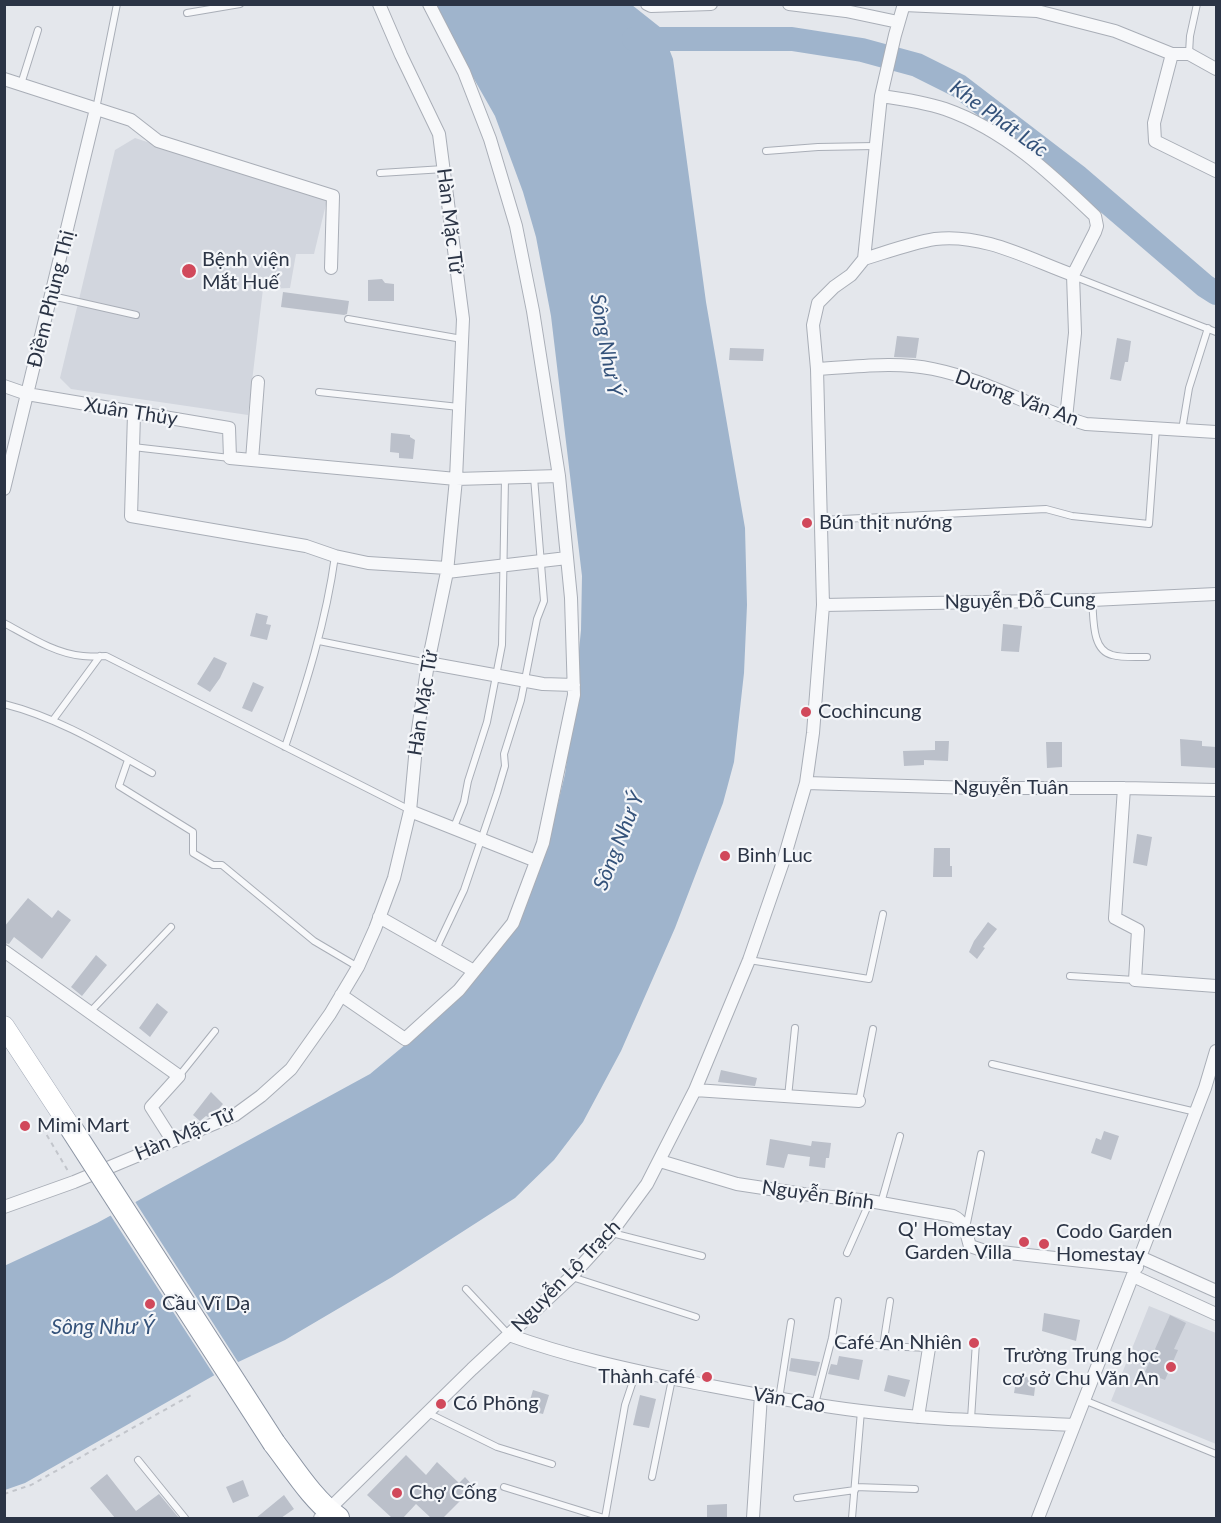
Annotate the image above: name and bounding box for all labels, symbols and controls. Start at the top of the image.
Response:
water label: Khe Phát Lác [945,75,1053,163]
street label: Hàn Mặc Tử [432,167,468,275]
street label: Điềm Phùng Thị [22,228,80,370]
place label: Bệnh viện Mắt Huế [202,248,290,295]
marker: Bệnh viện Mắt Huế [180,262,198,280]
water label: Sông Như Ý [585,292,627,398]
street label: Dương Văn An [952,365,1082,431]
street label: Xuân Thủy [83,393,179,431]
place label: Bún thịt nướng [819,511,952,535]
marker: Bún thịt nướng [800,516,814,530]
street label: Nguyễn Đỗ Cung [944,588,1096,614]
street label: Hàn Mặc Tử [403,649,443,757]
place label: Cochincung [818,700,921,724]
marker: Cochincung [799,705,813,719]
street label: Nguyễn Tuân [953,776,1069,800]
water label: Sông Như Ý [588,788,650,894]
place label: Binh Luc [737,844,812,868]
marker: Binh Luc [718,849,732,863]
street label: Hàn Mặc Tử [131,1102,239,1166]
place label: Mimi Mart [37,1114,129,1138]
marker: Mimi Mart [18,1119,32,1133]
street label: Nguyễn Bính [760,1175,876,1215]
street label: Nguyễn Lộ Trạch [506,1215,626,1337]
place label: Q' Homestay Garden Villa [898,1218,1012,1265]
place label: Codo Garden Homestay [1056,1220,1172,1267]
marker: Q' Homestay Garden Villa [1017,1235,1031,1249]
marker: Codo Garden Homestay [1037,1237,1051,1251]
place label: Cầu Vĩ Dạ [162,1292,250,1316]
marker: Cầu Vĩ Dạ [143,1297,157,1311]
water label: Sông Như Ý [51,1314,155,1340]
place label: Café An Nhiên [834,1331,962,1355]
marker: Café An Nhiên [967,1336,981,1350]
place label: Trường Trung học cơ sở Chu Văn An [1002,1344,1159,1391]
marker: Trường Trung học cơ sở Chu Văn An [1164,1360,1178,1374]
place label: Thành café [598,1365,695,1389]
marker: Thành café [700,1370,714,1384]
street label: Văn Cao [751,1382,827,1418]
place label: Có Phōng [453,1392,539,1416]
marker: Có Phōng [434,1397,448,1411]
place label: Chợ Cống [409,1481,497,1505]
marker: Chợ Cống [390,1486,404,1500]

